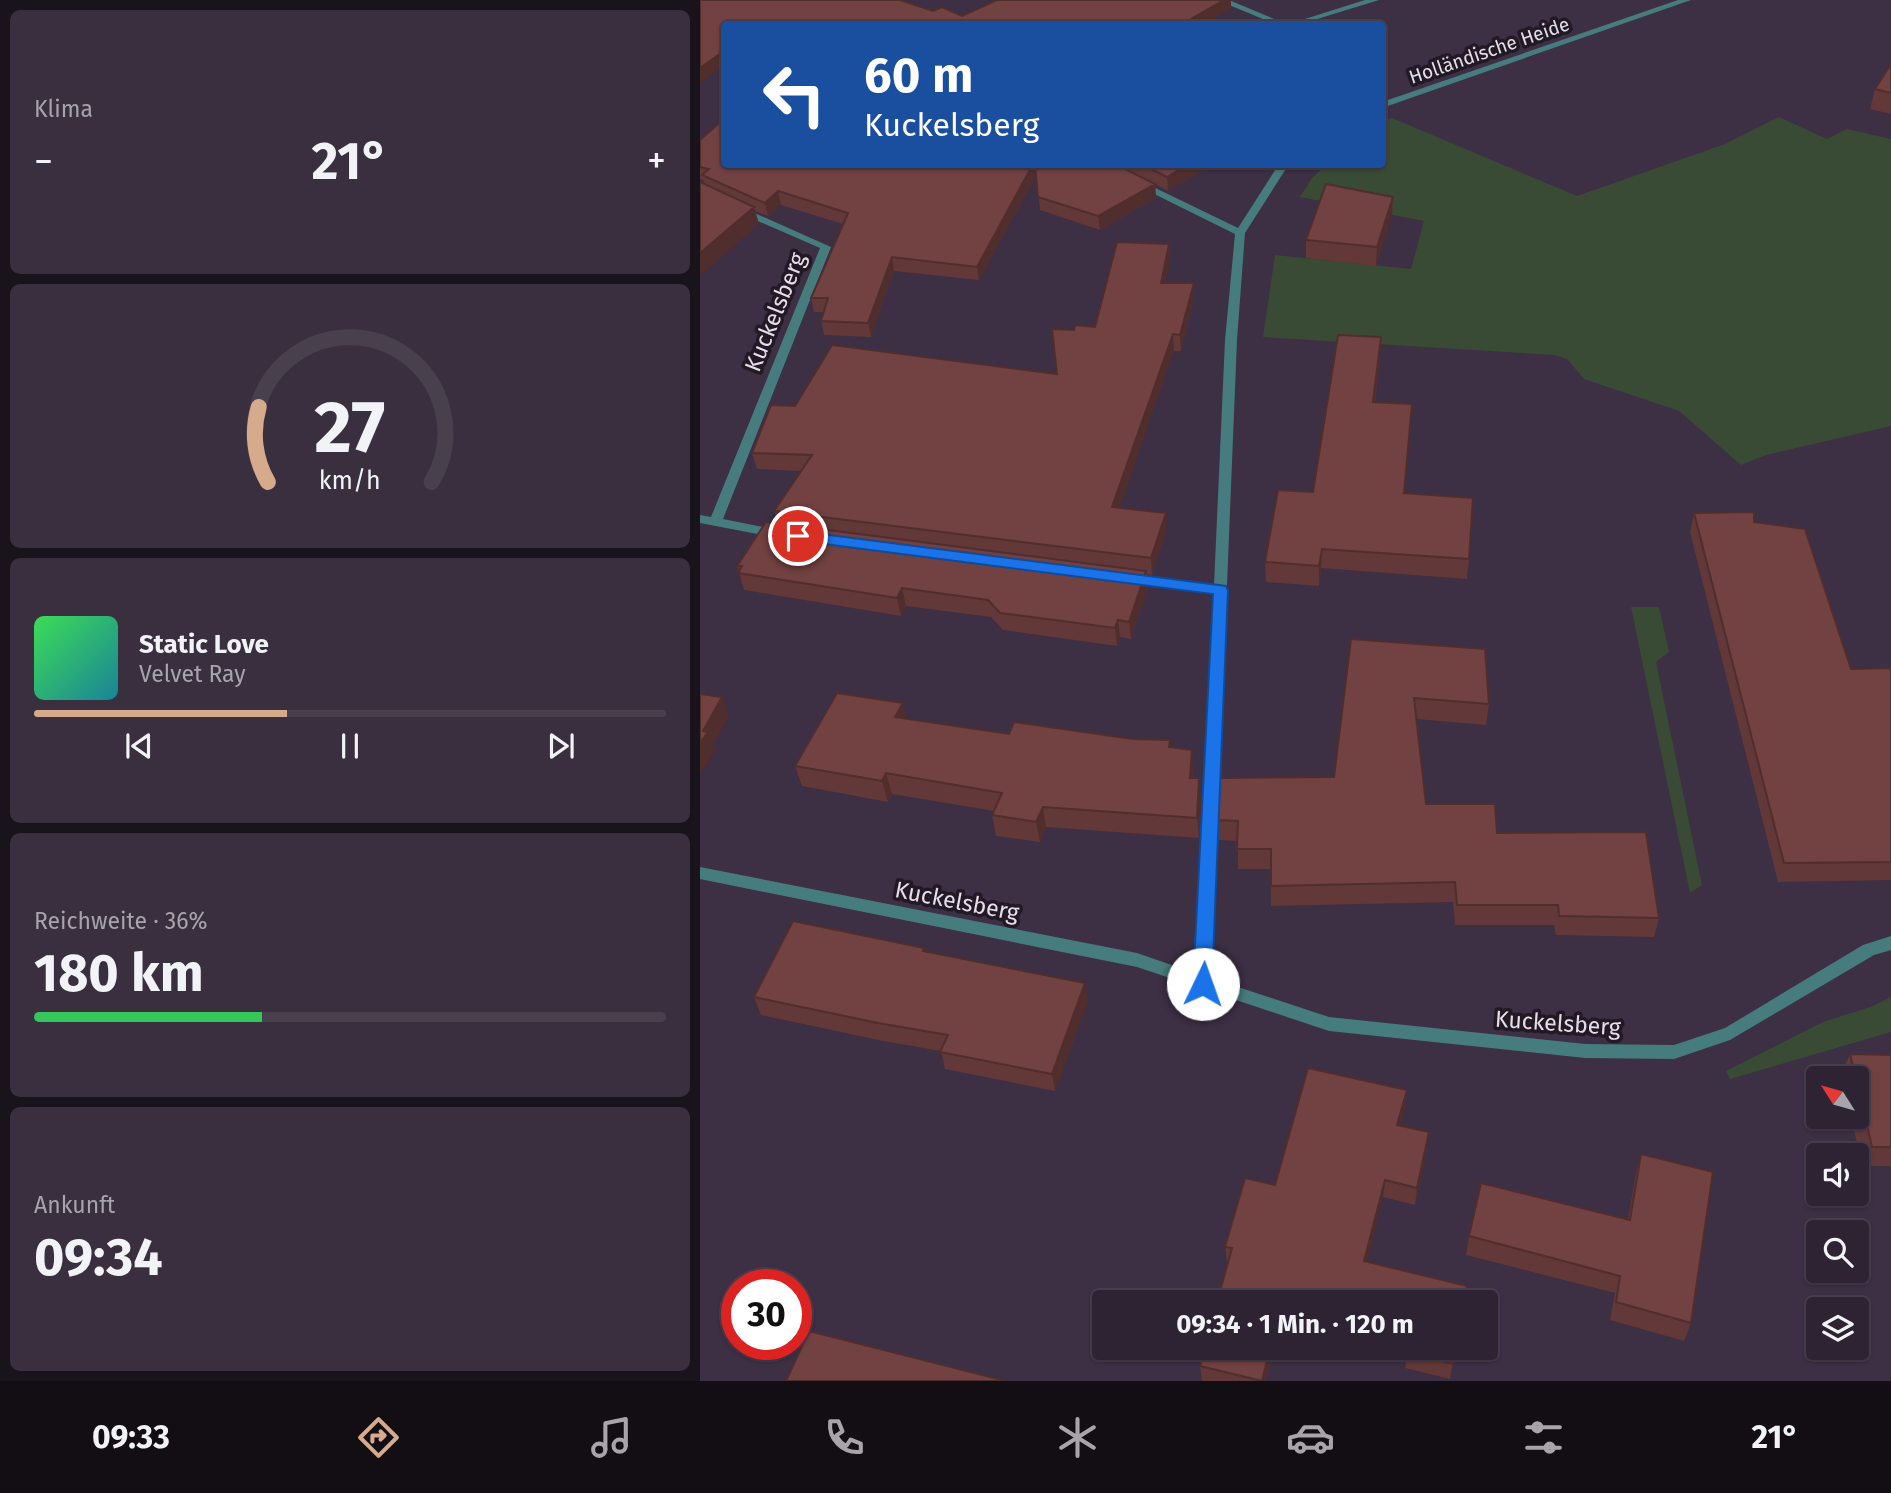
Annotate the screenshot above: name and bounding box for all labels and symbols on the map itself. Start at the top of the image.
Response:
street label: Holländische Heide [1406,12,1572,89]
street label: Kuckelsberg [738,248,812,376]
pin [768,506,828,566]
street label: Kuckelsberg [892,875,1022,927]
position arrow [1166,947,1240,1021]
street label: Kuckelsberg [1494,1005,1622,1041]
north arrow [1806,1066,1869,1129]
speed limit sign: 30 [721,1269,812,1360]

